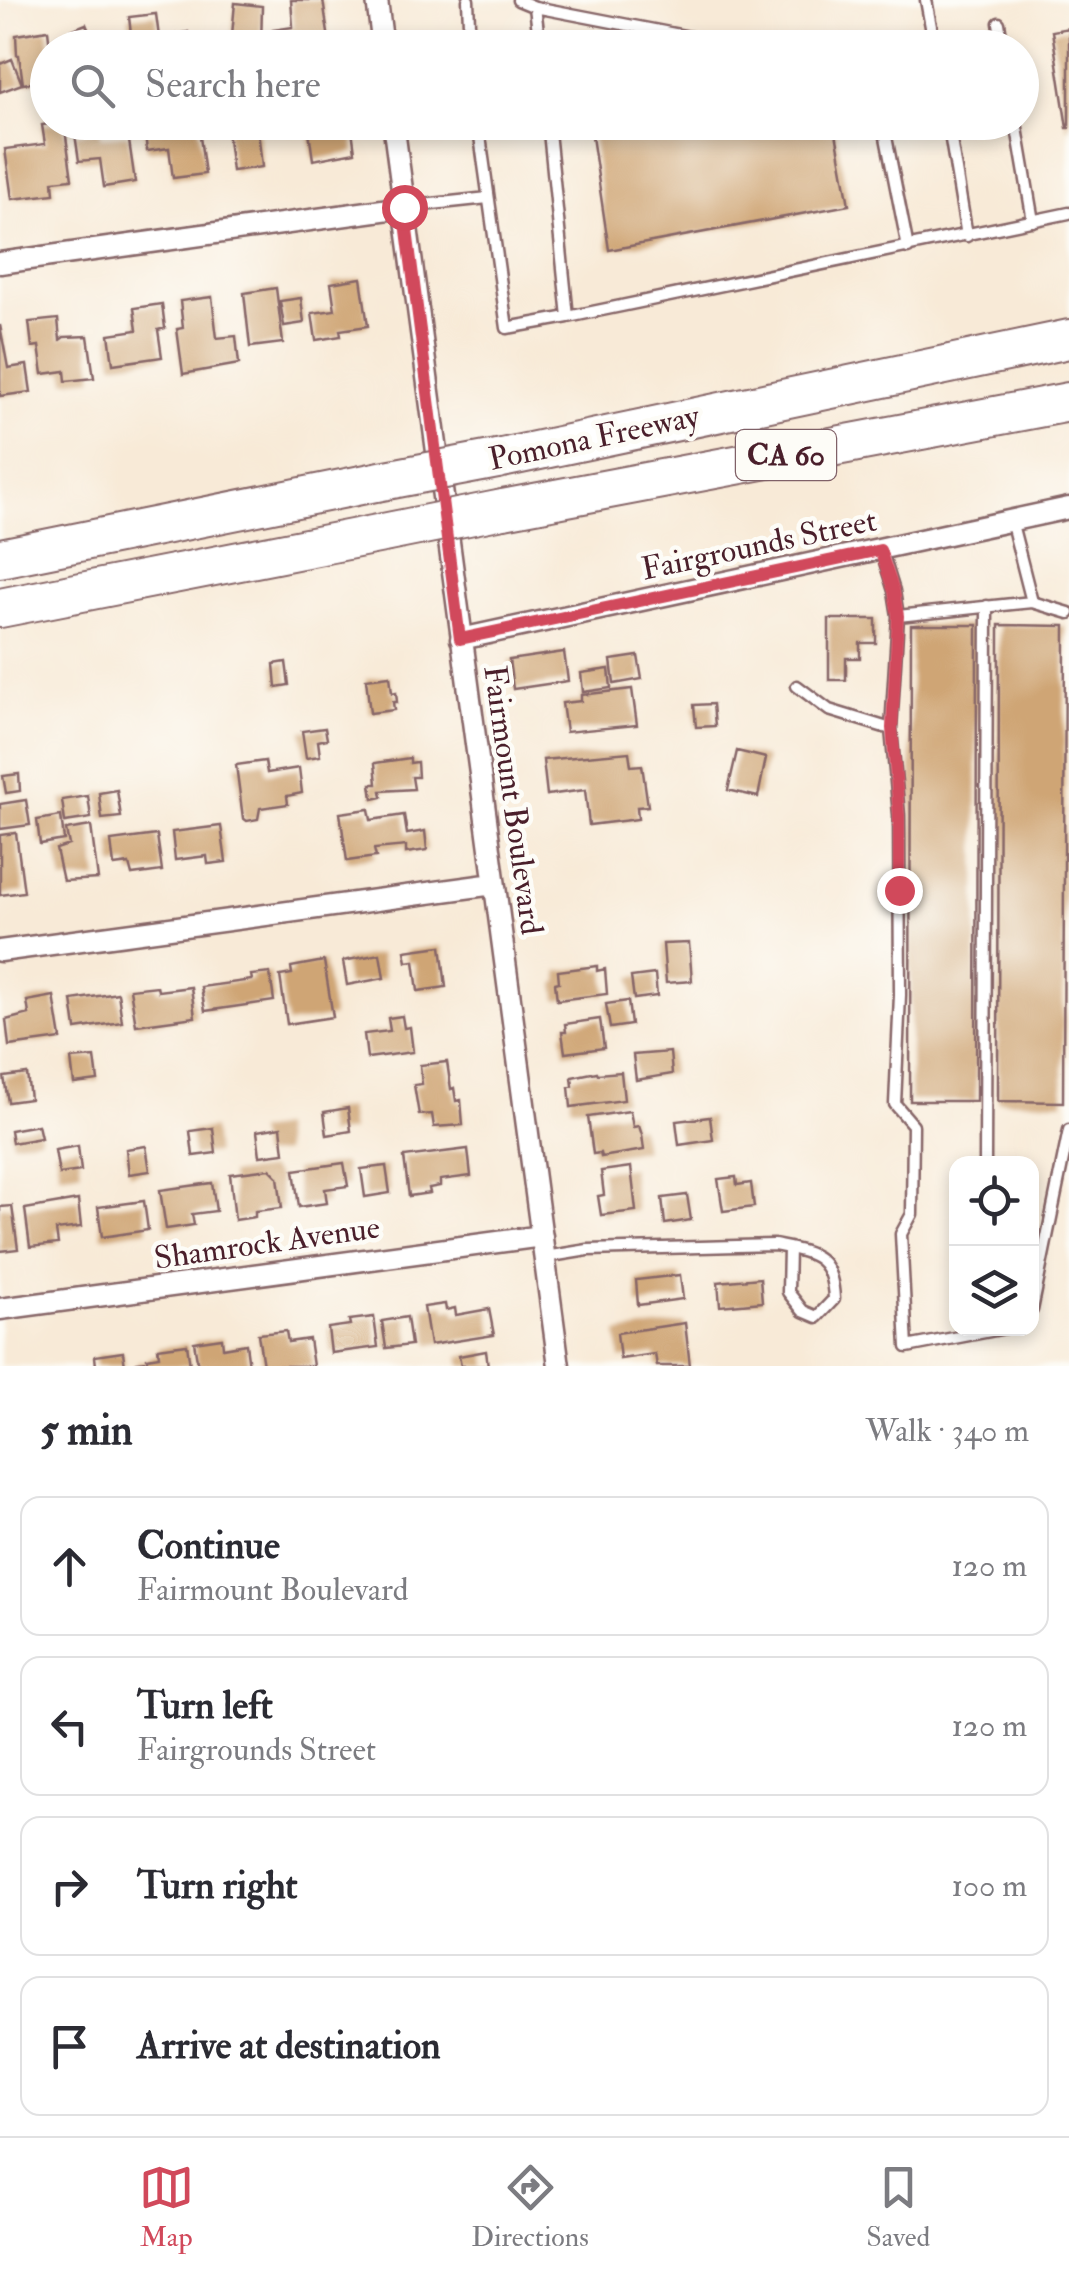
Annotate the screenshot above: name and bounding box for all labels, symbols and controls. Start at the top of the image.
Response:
search box [30,30,1039,140]
icon: search [65,58,120,113]
text: Search here [145,61,321,109]
route start [382,185,428,231]
street label: Pomona Freeway [485,396,704,480]
road number: CA 60 [736,430,836,480]
street label: Fairgrounds Street [638,501,880,589]
street label: Fairmount Boulevard [474,663,552,937]
route end [877,868,923,914]
map controls [949,1156,1039,1336]
button: locate [949,1156,1039,1246]
street label: Shamrock Avenue [152,1207,382,1279]
button: layers [949,1246,1039,1336]
text: 5 min [40,1405,133,1457]
text: Walk · 340 m [865,1411,1029,1451]
text: Continue [137,1522,280,1570]
icon: ahead [42,1539,97,1594]
text: 120 m [951,1546,1027,1586]
text: Fairmount Boulevard [137,1570,409,1610]
text: Turn left [137,1682,273,1730]
icon: left [42,1699,97,1754]
text: 120 m [951,1706,1027,1746]
text: Fairgrounds Street [137,1730,376,1770]
icon: right [42,1859,97,1914]
text: Turn right [137,1862,298,1910]
text: 100 m [951,1866,1027,1906]
icon: arrive [42,2019,97,2074]
text: Arrive at destination [137,2022,441,2070]
tab: Map [139,2160,194,2255]
tab: Directions [471,2160,589,2255]
tab: Saved [866,2160,930,2255]

